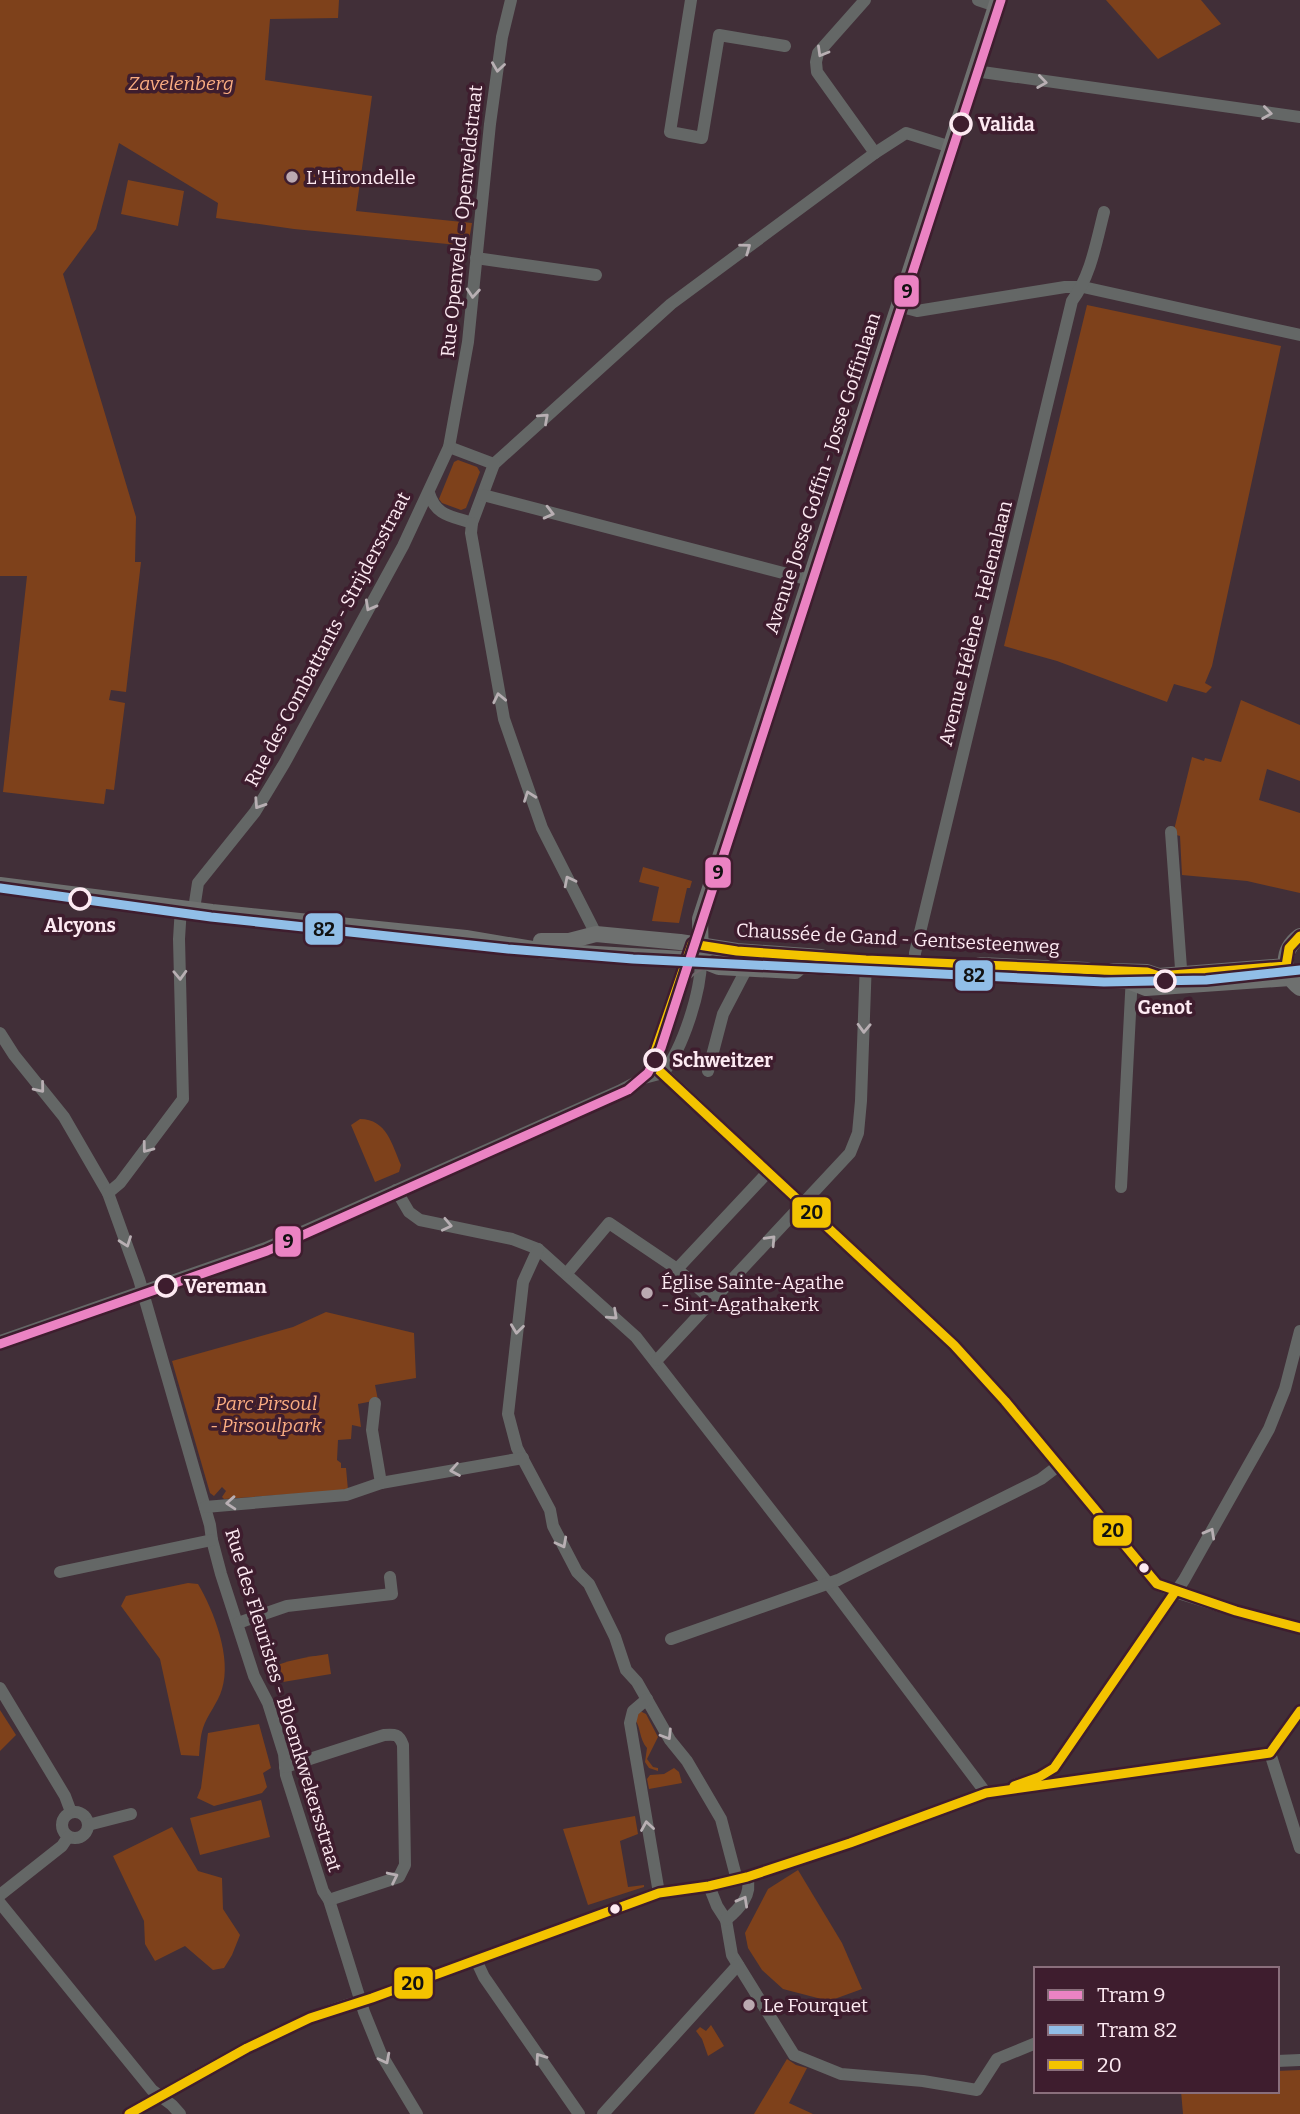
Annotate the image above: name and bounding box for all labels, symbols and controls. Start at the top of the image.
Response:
one-way arrow [817,45,830,58]
one-way arrow [491,61,506,73]
park label: Zavelenberg [128,72,234,95]
one-way arrow [1036,74,1048,89]
street label: Rue Openveld - Openveldstraat [436,84,487,358]
one-way arrow [1262,105,1273,120]
marker: Valida [950,113,972,135]
place label: Valida [978,113,1035,136]
place label: L'Hirondelle [306,166,416,189]
marker: L'Hirondelle [284,169,300,185]
one-way arrow [738,244,750,256]
line badge: 9 [893,274,920,308]
text: 9 [901,280,913,303]
one-way arrow [466,288,481,299]
street label: Avenue Josse Goffin - Josse Goffinlaan [760,310,885,637]
one-way arrow [536,414,549,427]
street label: Rue des Combattants - Strijdersstraat [240,488,415,790]
street label: Avenue Hélène - Helenalaan [934,498,1017,748]
one-way arrow [542,505,554,519]
one-way arrow [365,598,378,611]
one-way arrow [493,692,508,704]
one-way arrow [523,790,537,802]
one-way arrow [255,797,268,810]
line badge: 9 [704,856,732,889]
text: 9 [712,861,724,884]
one-way arrow [563,876,577,888]
marker: Alcyons [69,888,91,910]
line badge: 82 [304,912,344,946]
place label: Alcyons [44,914,116,937]
text: 82 [313,918,335,941]
street label: Chaussée de Gand - Gentsesteenweg [736,919,1061,958]
line badge: 82 [954,959,994,992]
text: 82 [963,964,985,987]
one-way arrow [172,970,187,981]
marker: Genot [1154,970,1176,992]
place label: Genot [1138,996,1193,1019]
one-way arrow [856,1023,871,1034]
marker: Schweitzer [644,1049,666,1071]
place label: Schweitzer [672,1049,773,1072]
one-way arrow [32,1081,45,1093]
one-way arrow [143,1140,156,1153]
line badge: 20 [791,1196,832,1229]
text: 20 [801,1201,823,1224]
one-way arrow [441,1217,453,1232]
line badge: 9 [274,1225,302,1258]
text: 9 [282,1230,294,1253]
one-way arrow [762,1235,775,1248]
one-way arrow [117,1236,131,1248]
place label: Église Sainte-Agathe - Sint-Agathakerk [661,1271,844,1316]
marker: Vereman [155,1275,177,1297]
place label: Vereman [184,1275,267,1298]
marker: Église Sainte-Agathe - Sint-Agathakerk [639,1285,655,1301]
one-way arrow [605,1307,618,1320]
one-way arrow [510,1323,525,1334]
park label: Parc Pirsoul - Pirsoulpark [210,1392,323,1437]
one-way arrow [449,1462,461,1477]
one-way arrow [225,1496,236,1511]
line badge: 20 [1092,1514,1133,1547]
text: 20 [1102,1519,1124,1542]
street label: Rue des Fleuristes - Bloemkwekersstraat [220,1526,347,1875]
one-way arrow [1201,1528,1215,1541]
one-way arrow [554,1536,567,1549]
unlabelled marker [1137,1561,1151,1575]
one-way arrow [659,1727,672,1740]
one-way arrow [640,1820,655,1832]
one-way arrow [385,1872,398,1885]
one-way arrow [734,1895,748,1908]
unlabelled marker [608,1902,622,1916]
line badge: 20 [393,1966,434,2000]
legend [1034,1967,1279,2093]
text: 20 [402,1972,424,1995]
text: Tram 9 [1097,1982,1165,2008]
place label: Le Fourquet [763,1994,868,2017]
marker: Le Fourquet [741,1997,757,2013]
text: Tram 82 [1097,2017,1177,2043]
one-way arrow [376,2052,390,2065]
text: 20 [1097,2052,1122,2078]
one-way arrow [536,2053,548,2066]

